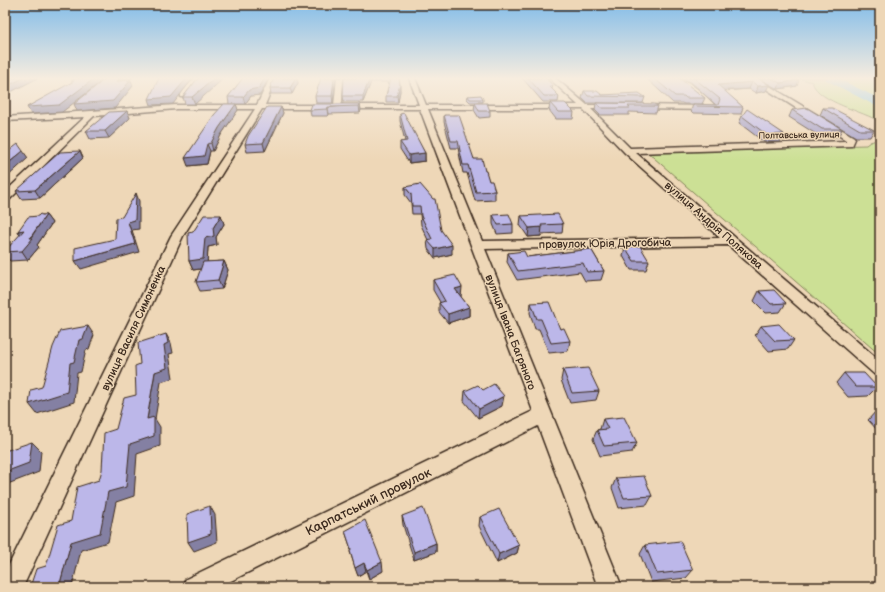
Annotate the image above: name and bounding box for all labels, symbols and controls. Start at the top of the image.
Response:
street label: Полтавська вулиця [758,129,840,142]
street label: вулиця Андрія Полякова [662,179,766,272]
street label: провулок Юрія Дрогобича [539,236,672,251]
street label: вулиця Василя Симоненка [99,263,168,393]
street label: вулиця Івана Багряного [483,273,539,392]
street label: Карпатський провулок [303,464,434,539]

